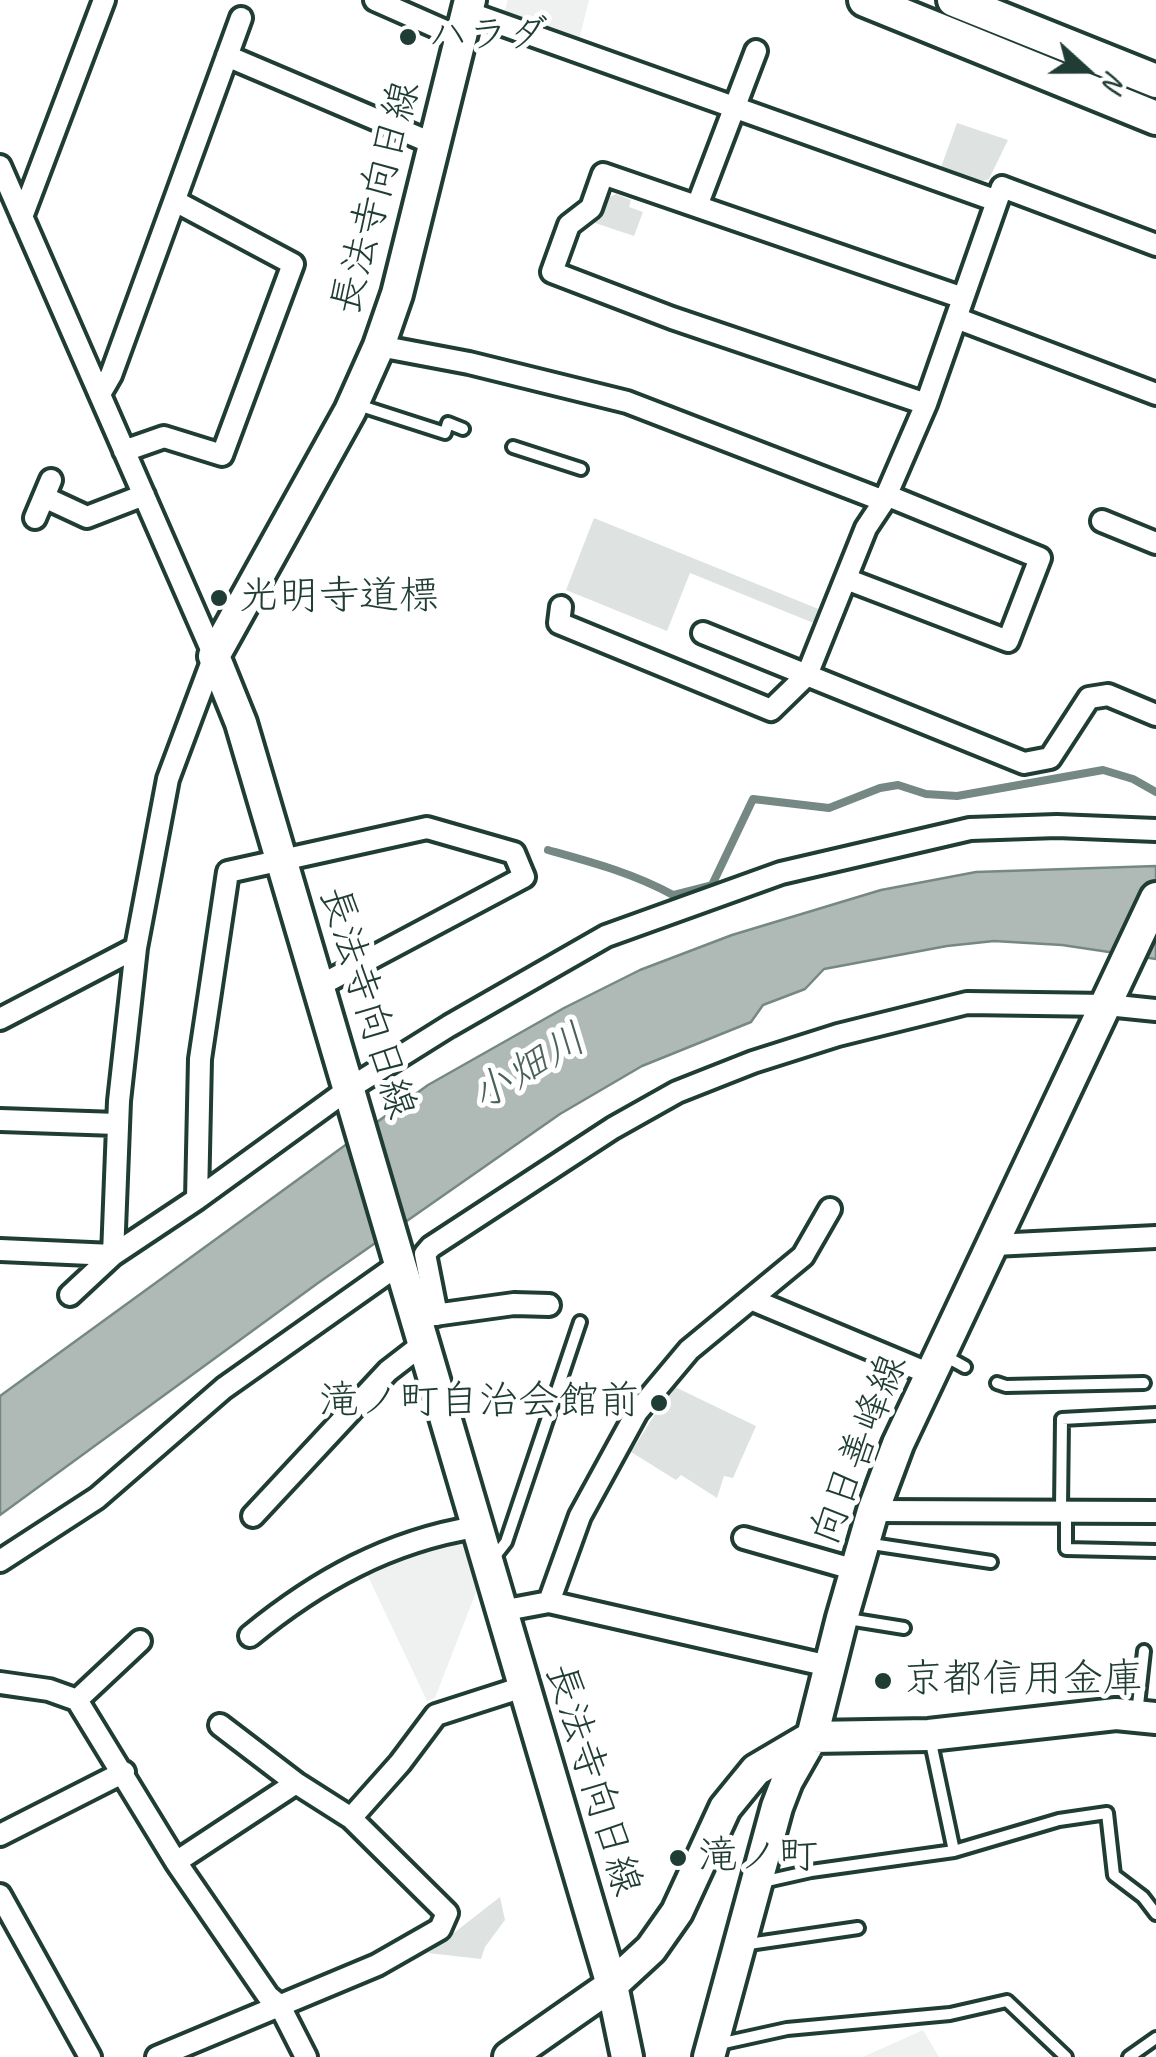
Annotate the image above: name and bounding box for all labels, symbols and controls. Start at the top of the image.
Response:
place label: ハラダ [428,13,548,61]
north arrow [1036,20,1136,120]
marker: ハラダ [397,26,419,48]
text: N [1095,67,1134,95]
street label: 長法寺向日線 [323,76,431,320]
place label: 光明寺道標 [239,574,439,622]
marker: 光明寺道標 [208,587,230,609]
street label: 長法寺向日線 [308,881,424,1125]
water label: 小畑川 [462,1015,596,1123]
street label: 向日善峰線 [802,1348,918,1552]
place label: 滝ノ町自治会館前 [319,1379,639,1427]
marker: 滝ノ町自治会館前 [648,1392,670,1414]
place label: 京都信用金庫 [903,1657,1143,1705]
street label: 長法寺向日線 [534,1658,650,1902]
marker: 京都信用金庫 [872,1670,894,1692]
place label: 滝ノ町 [698,1834,818,1882]
marker: 滝ノ町 [667,1847,689,1869]

